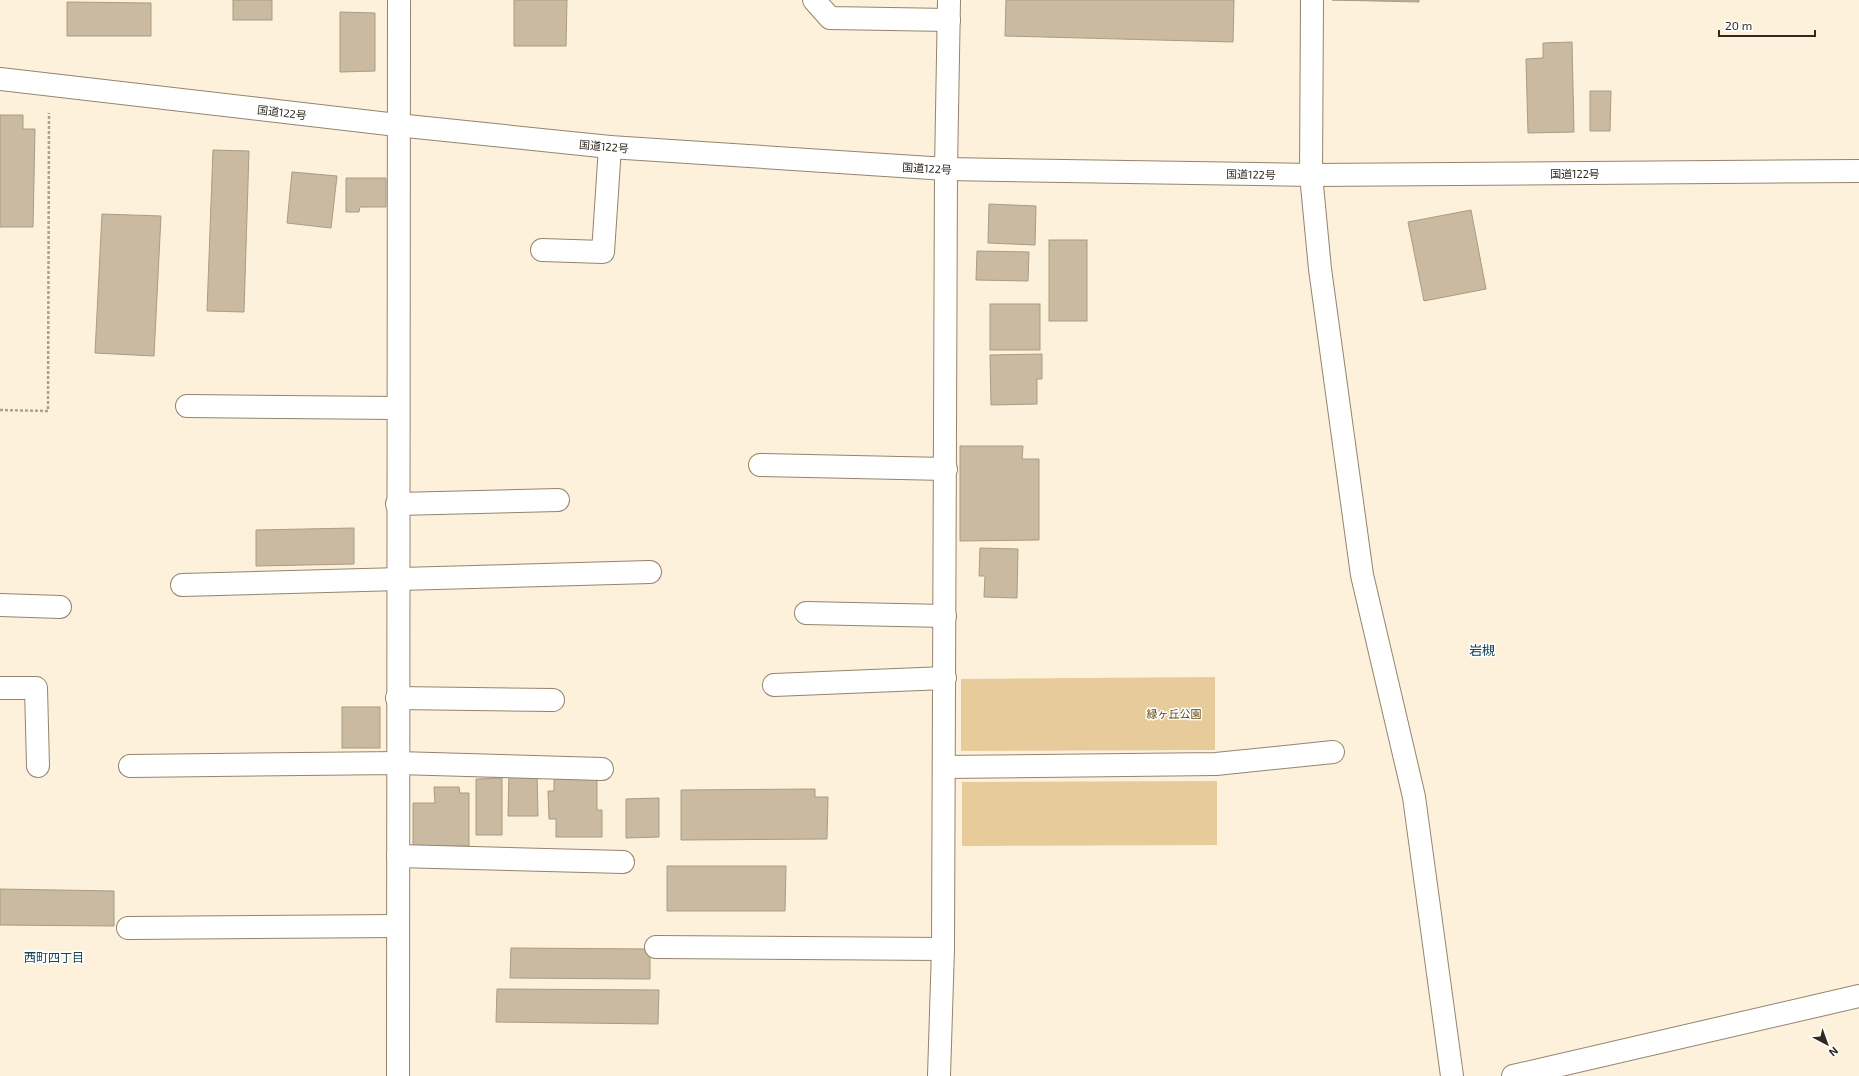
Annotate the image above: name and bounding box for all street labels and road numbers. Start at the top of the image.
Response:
street label: 国道122号 [257,103,307,121]
street label: 国道122号 [579,137,629,155]
street label: 国道122号 [902,160,952,176]
street label: 国道122号 [1226,167,1276,181]
street label: 国道122号 [1550,167,1600,180]

